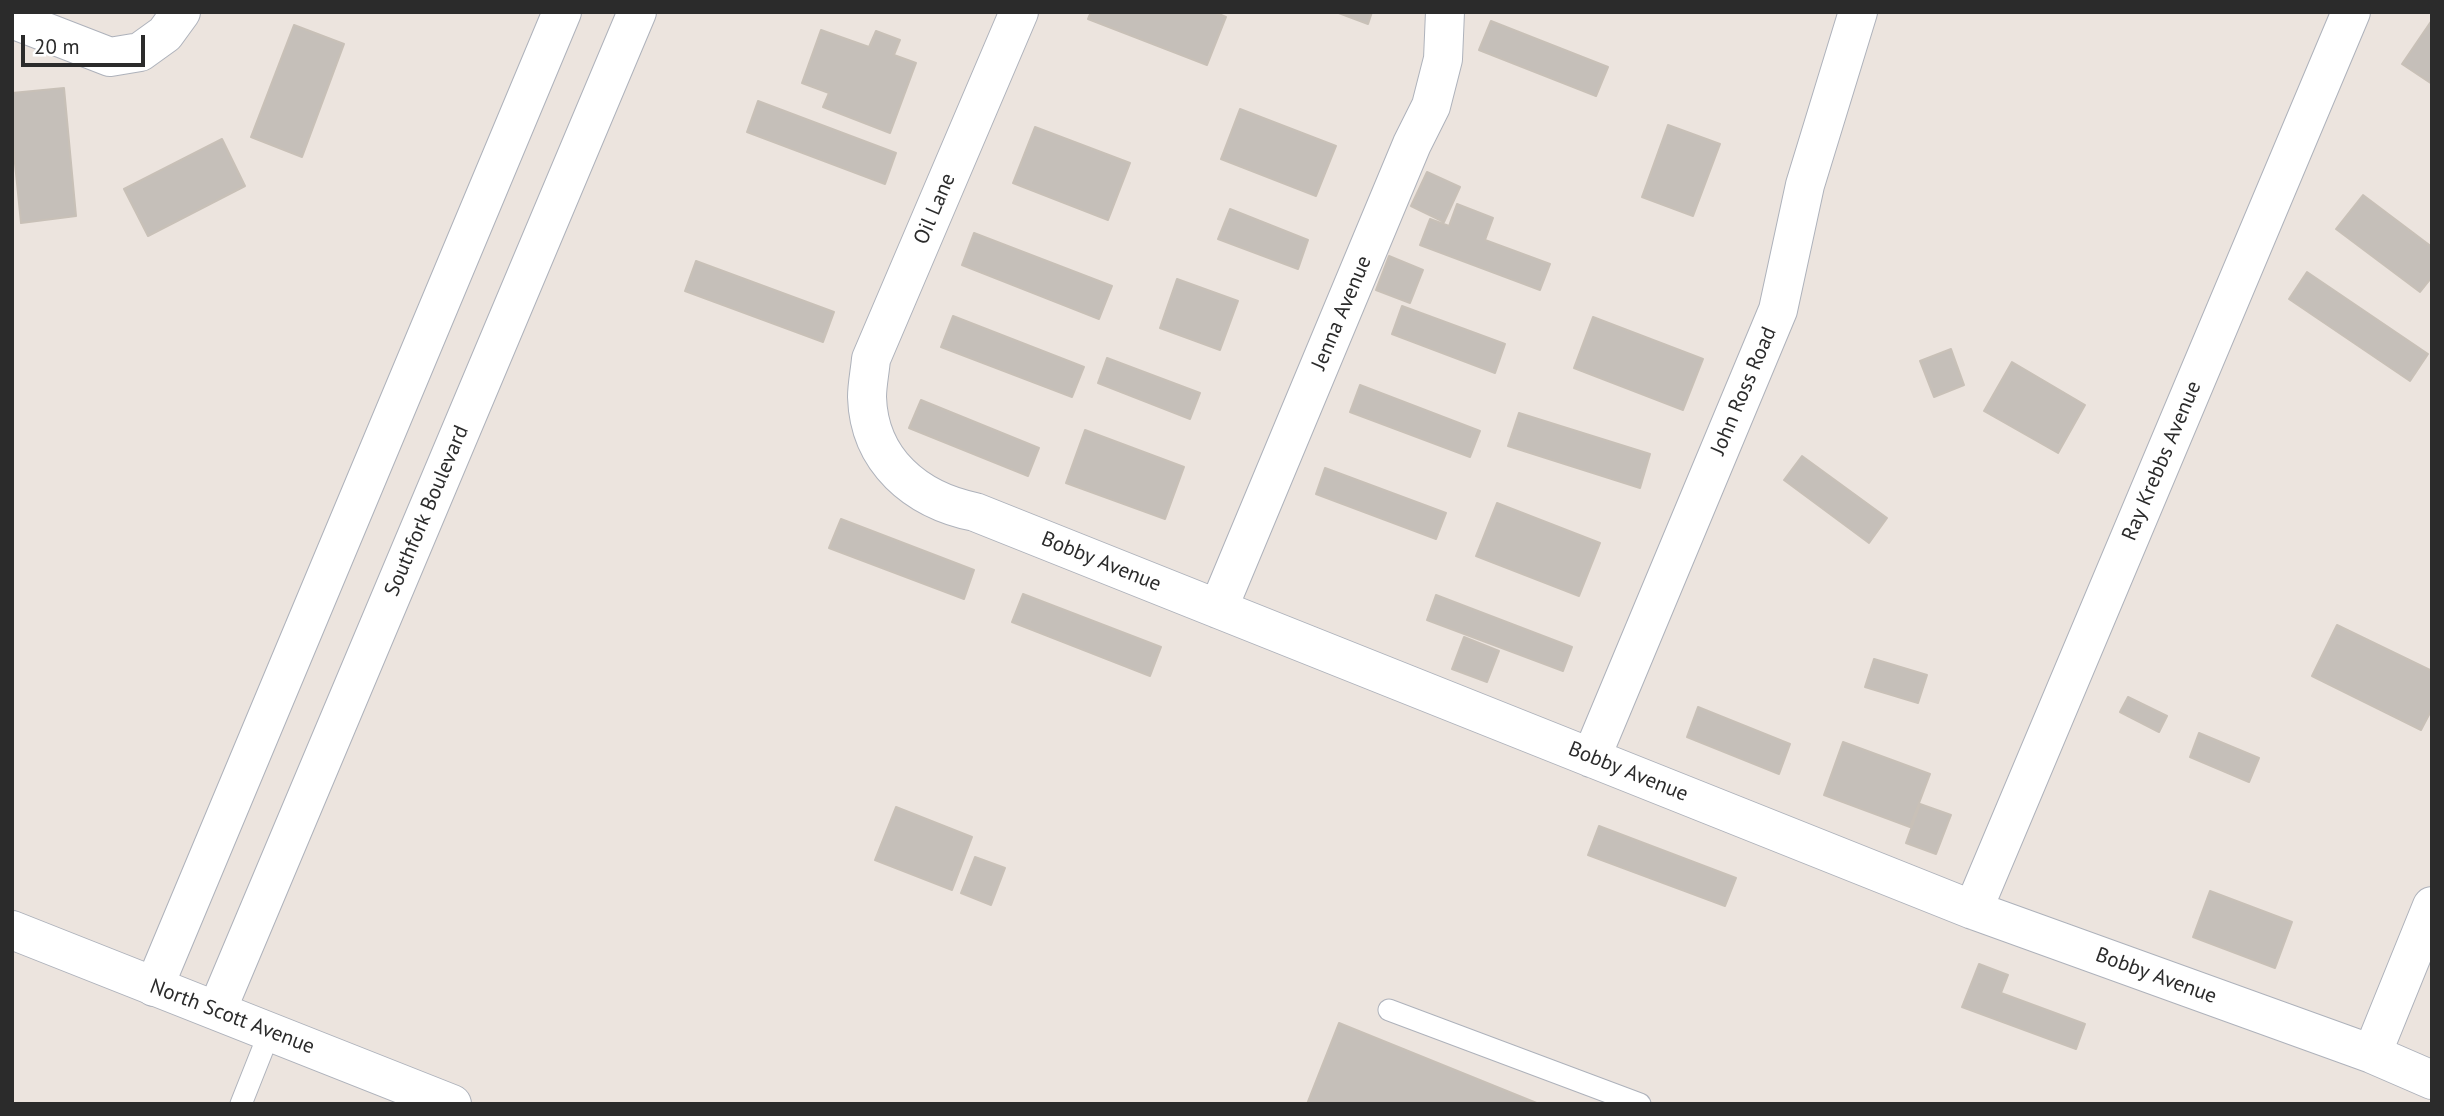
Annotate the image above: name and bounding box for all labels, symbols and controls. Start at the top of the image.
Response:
scale bar [24,21,149,65]
text: 20 m [34,33,80,60]
street label: Oil Lane [909,170,961,248]
street label: Jenna Avenue [1307,252,1377,374]
street label: John Ross Road [1706,323,1782,459]
street label: Ray Krebbs Avenue [2117,377,2207,545]
street label: Southfork Boulevard [380,422,474,600]
street label: Bobby Avenue [1037,527,1165,597]
street label: Bobby Avenue [1564,737,1692,807]
street label: Bobby Avenue [2092,942,2220,1010]
street label: North Scott Avenue [146,974,318,1060]

